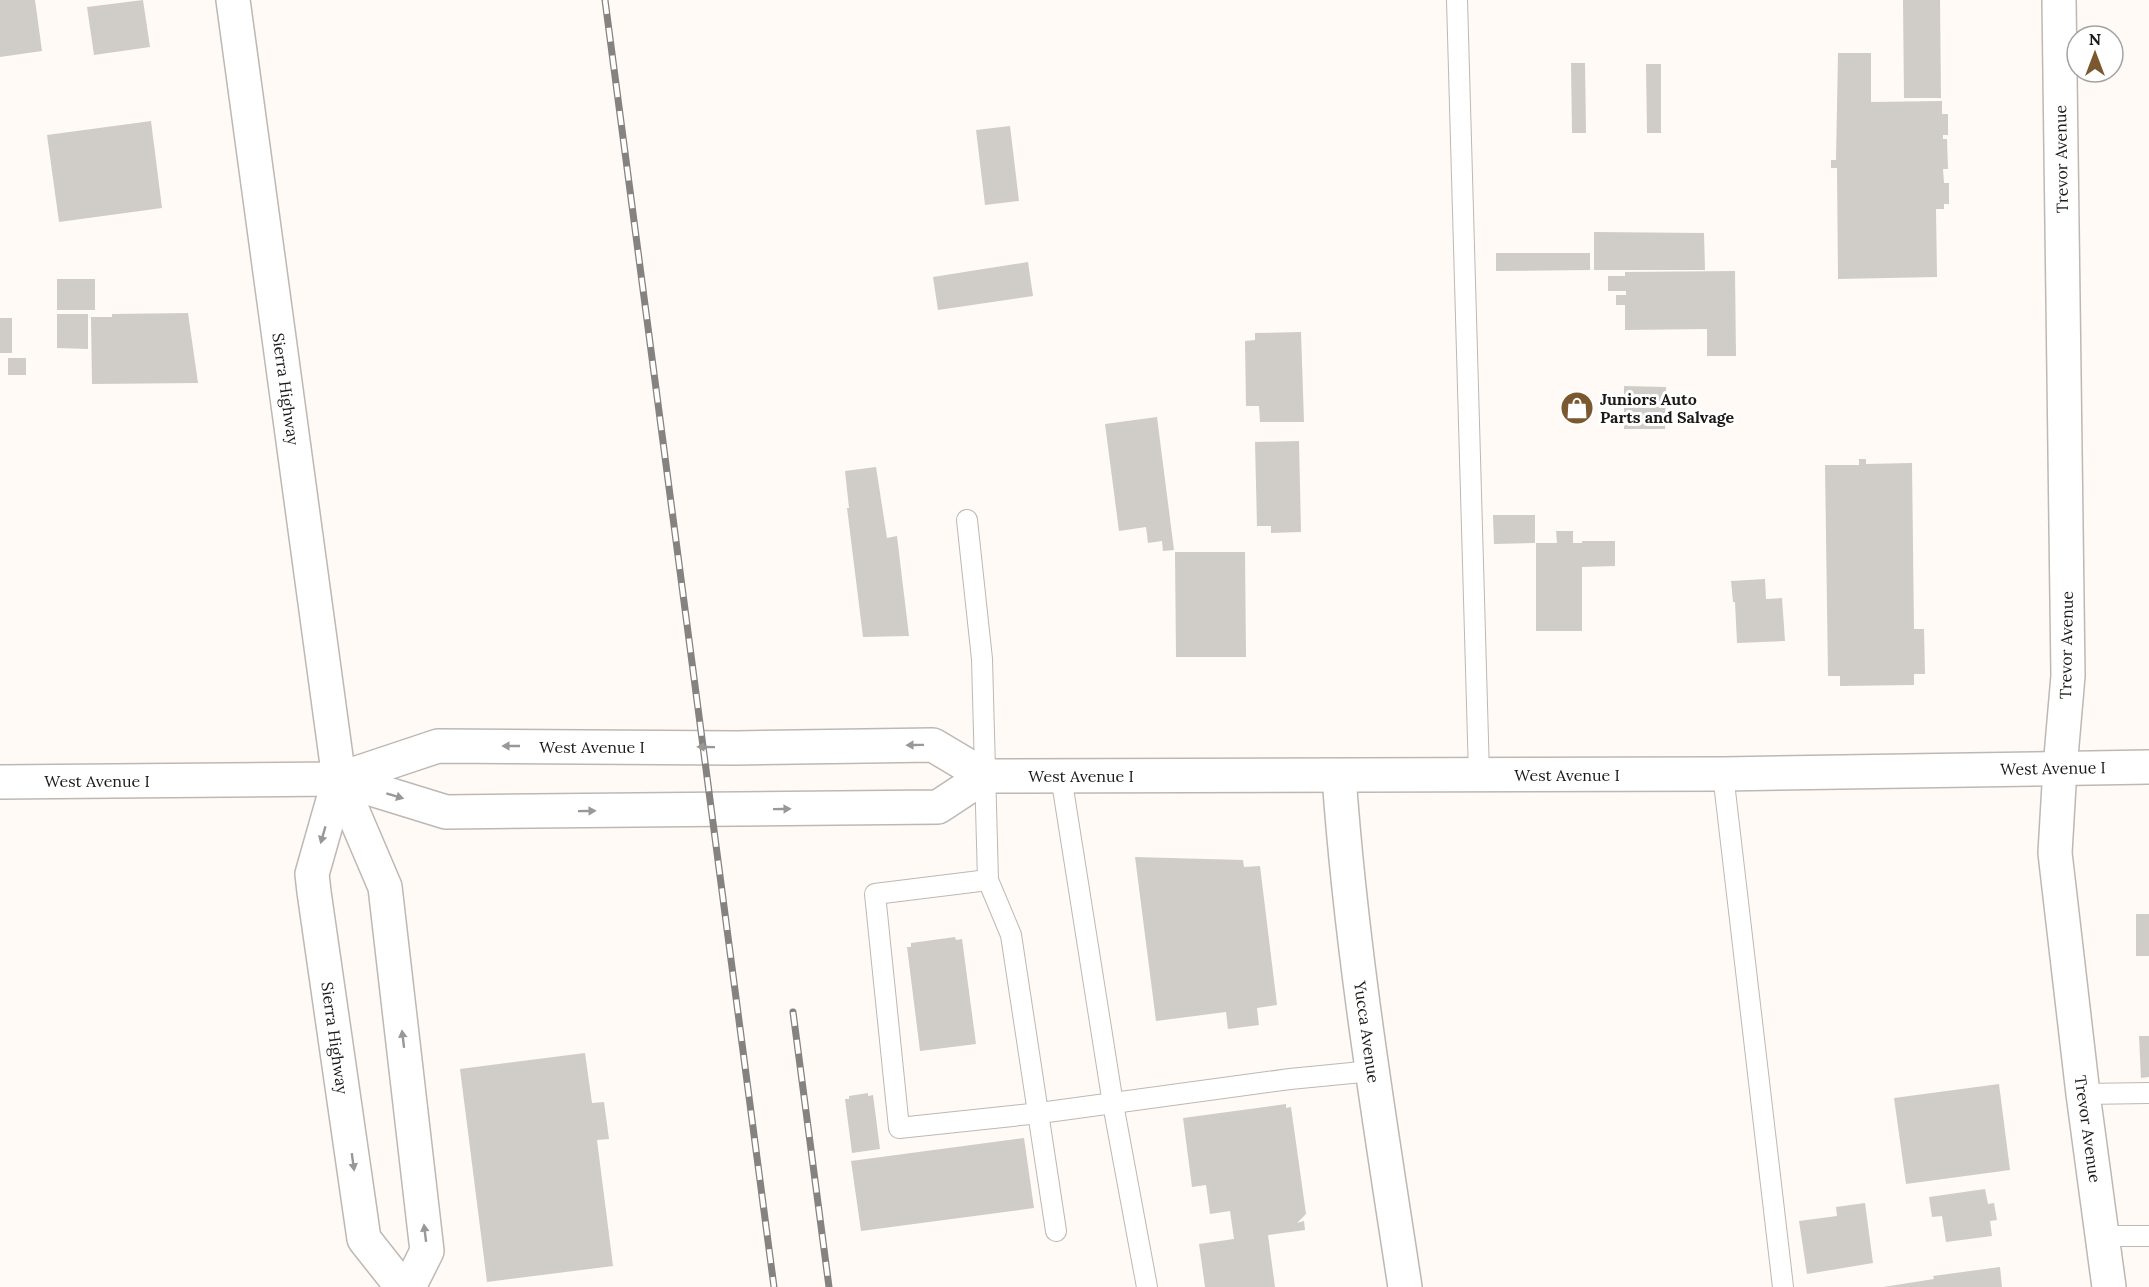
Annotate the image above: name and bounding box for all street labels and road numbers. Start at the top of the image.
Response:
street label: Trevor Avenue [2050,104,2072,213]
street label: Sierra Highway [268,332,304,447]
street label: Trevor Avenue [2055,590,2077,699]
street label: West Avenue I [539,737,645,757]
street label: West Avenue I [2000,757,2106,779]
street label: West Avenue I [1514,765,1620,785]
street label: West Avenue I [1028,766,1134,786]
street label: West Avenue I [44,771,150,791]
street label: Yucca Avenue [1350,979,1384,1085]
street label: Sierra Highway [317,981,353,1096]
street label: Trevor Avenue [2071,1074,2105,1184]

